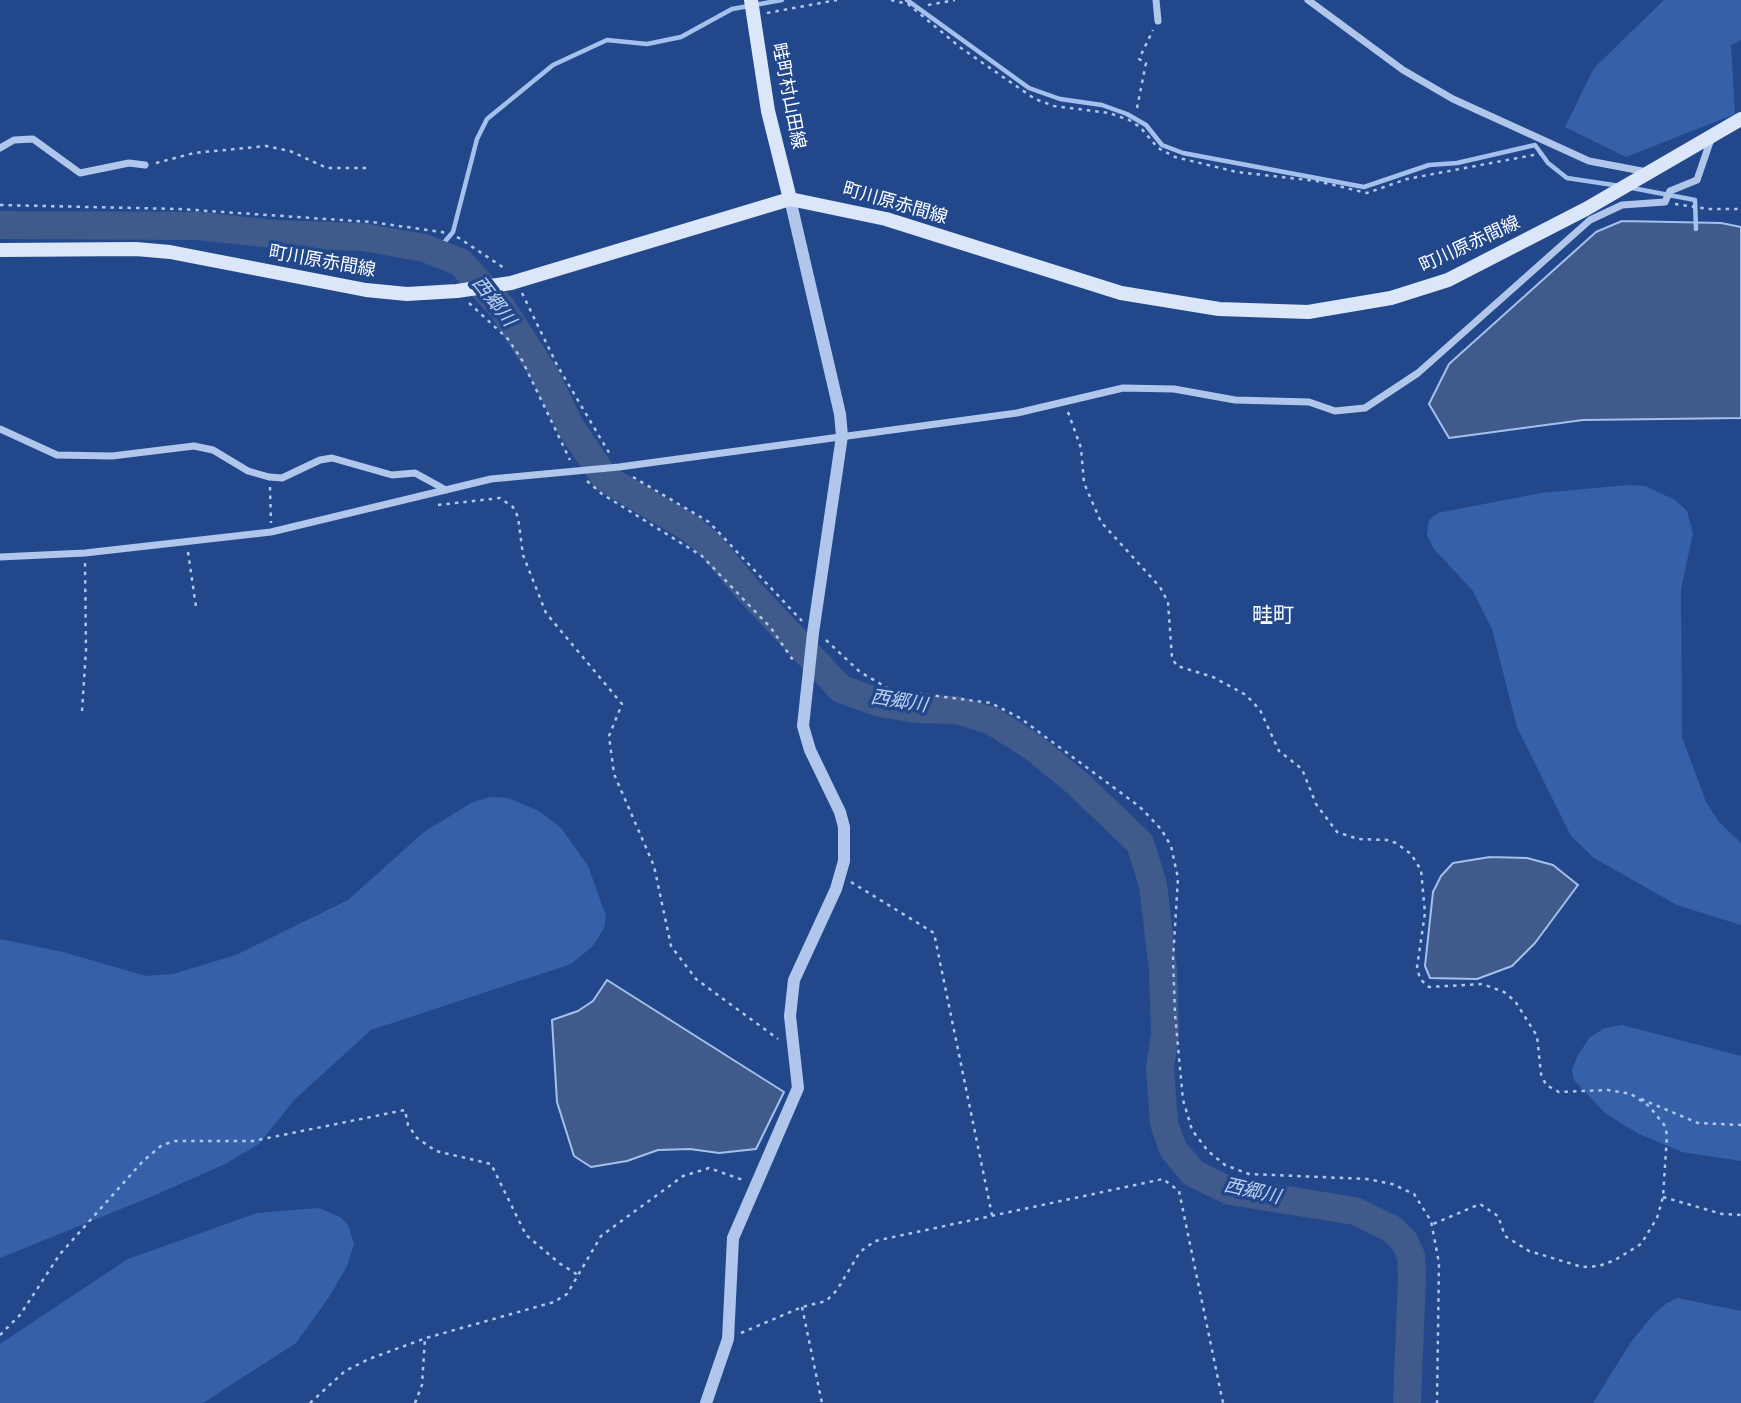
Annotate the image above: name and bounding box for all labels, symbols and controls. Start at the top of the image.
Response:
street label: 畦町村山田線 [767,41,809,151]
street label: 町川原赤間線 [840,179,950,229]
street label: 町川原赤間線 [1416,212,1524,278]
street label: 町川原赤間線 [267,242,377,282]
water label: 西郷川 [466,273,520,331]
district label: 畦町 [1252,603,1294,629]
water label: 西郷川 [869,686,929,718]
water label: 西郷川 [1222,1174,1282,1210]

